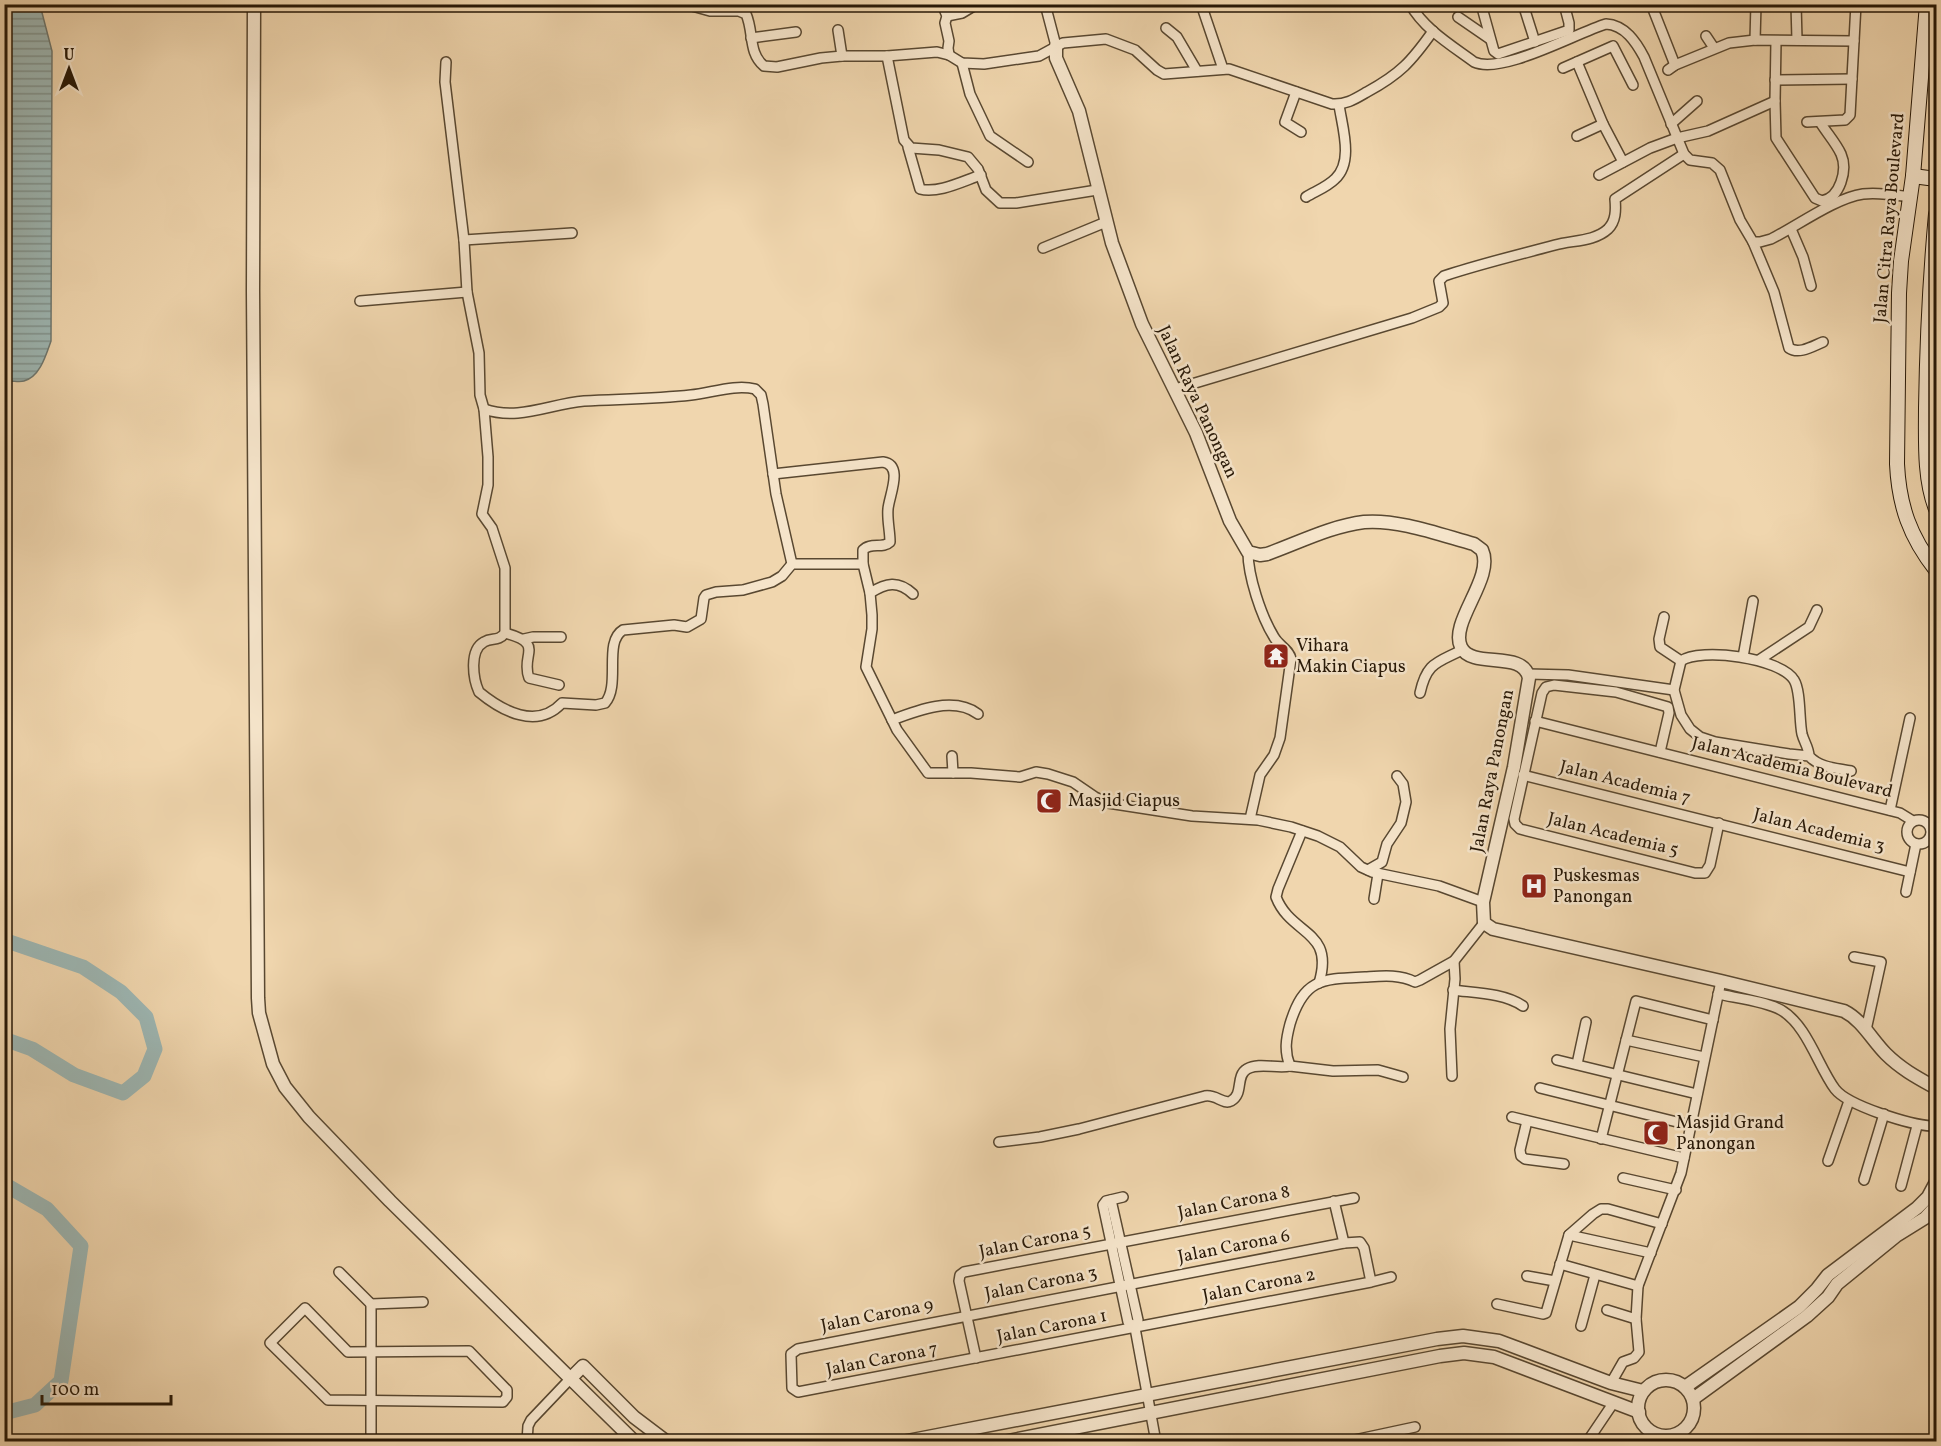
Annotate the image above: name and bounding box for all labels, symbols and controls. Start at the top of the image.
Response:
north arrow [39,39,99,99]
text: U [64,45,75,67]
street label: Jalan Citra Raya Boulevard [1868,112,1912,324]
street label: Jalan Raya Panongan [1151,321,1244,483]
place label: Vihara Makin Ciapus [1296,634,1406,680]
temple icon: Vihara Makin Ciapus [1261,641,1291,671]
street label: Jalan Raya Panongan [1465,687,1521,855]
street label: Jalan Academia Boulevard [1689,731,1895,805]
street label: Jalan Academia 7 [1557,755,1693,811]
mosque icon: Masjid Ciapus [1034,786,1064,816]
place label: Masjid Ciapus [1068,789,1180,814]
street label: Jalan Academia 3 [1751,803,1887,859]
street label: Jalan Academia 5 [1545,807,1681,863]
place label: Puskesmas Panongan [1553,864,1640,910]
hospital icon: Puskesmas Panongan [1519,871,1549,901]
place label: Masjid Grand Panongan [1676,1111,1784,1157]
mosque icon: Masjid Grand Panongan [1641,1118,1671,1148]
street label: Jalan Carona 8 [1176,1180,1292,1226]
street label: Jalan Carona 5 [977,1219,1093,1265]
street label: Jalan Carona 6 [1176,1224,1292,1270]
street label: Jalan Carona 3 [983,1261,1099,1307]
street label: Jalan Carona 2 [1200,1263,1318,1309]
street label: Jalan Carona 9 [819,1293,935,1339]
street label: Jalan Carona 1 [995,1304,1109,1350]
street label: Jalan Carona 7 [824,1337,940,1383]
scale bar [42,1368,171,1406]
text: 100 m [51,1378,100,1403]

